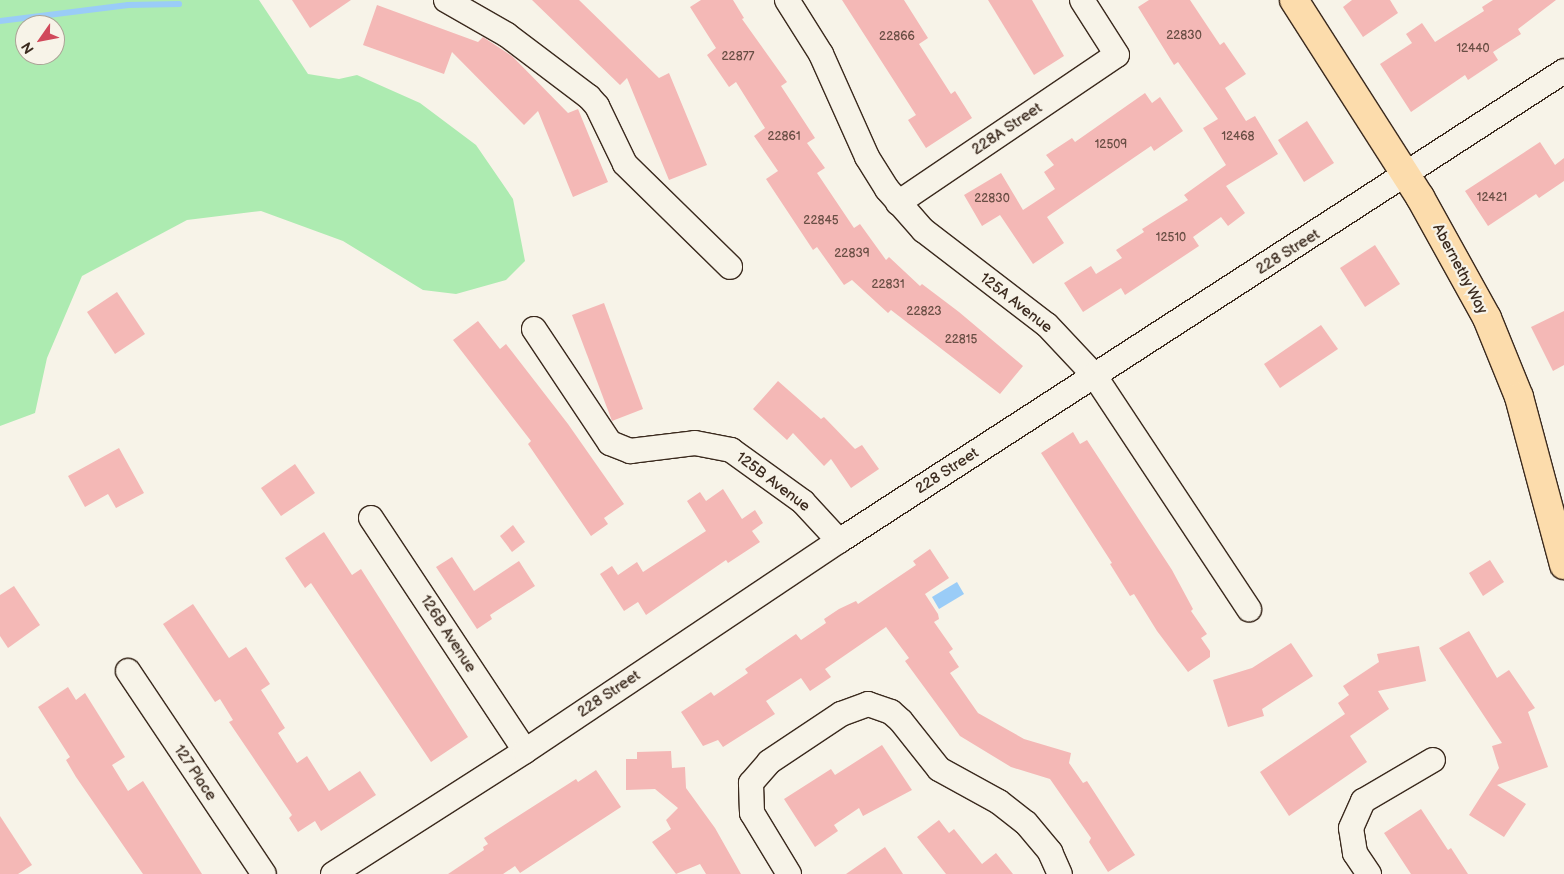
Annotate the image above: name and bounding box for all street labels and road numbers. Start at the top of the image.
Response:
street label: 228A Street [968,99,1046,159]
street label: Abernethy Way [1428,220,1492,318]
street label: 228 Street [1253,225,1323,279]
street label: 125A Avenue [976,269,1056,337]
street label: 228 Street [912,444,982,498]
street label: 125B Avenue [732,448,814,516]
street label: 126B Avenue [416,592,480,676]
street label: 228 Street [574,666,644,722]
street label: 127 Place [170,741,220,805]

